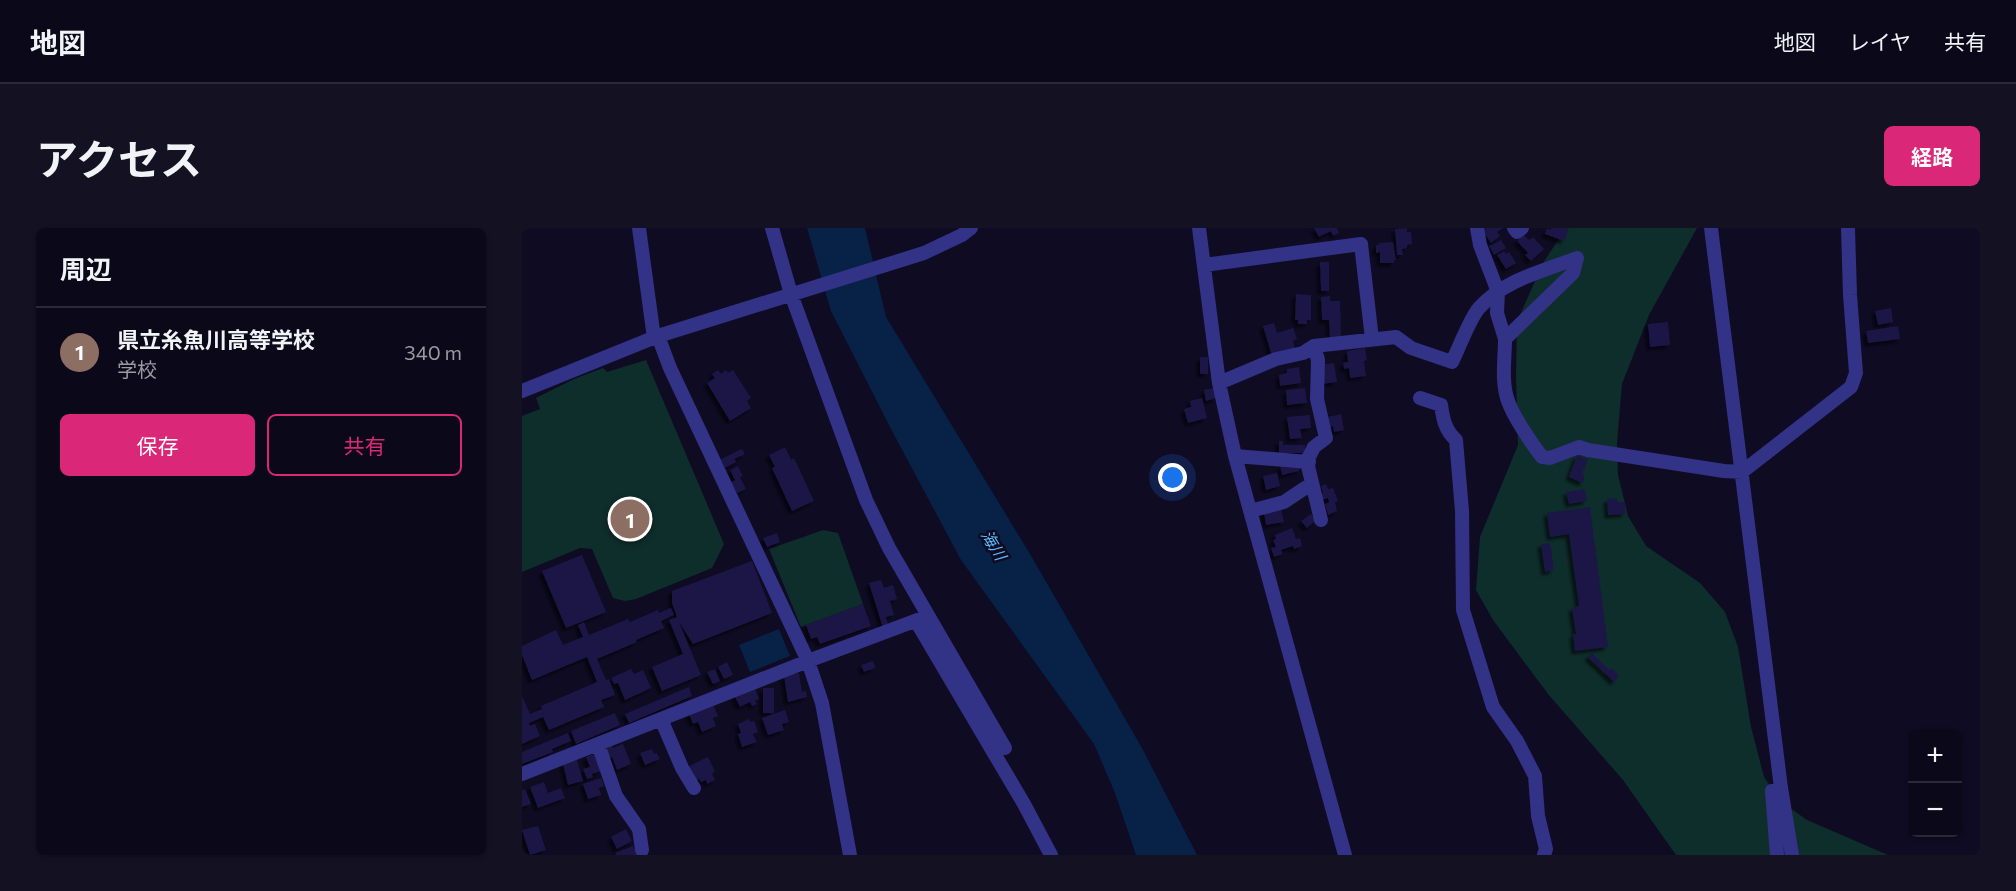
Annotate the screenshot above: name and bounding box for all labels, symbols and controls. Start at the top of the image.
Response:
text: 地図 [30,25,86,59]
text: 地図 [1774,29,1816,54]
text: レイヤ [1849,29,1911,54]
text: 共有 [1944,29,1986,54]
button: 経路 [1884,126,1980,186]
text: アクセス [36,132,202,184]
text: 周辺 [60,253,112,284]
text: 県立糸魚川高等学校 [117,326,315,353]
text: 1 [75,340,84,364]
text: 340 m [404,340,462,364]
text: 学校 [117,357,157,381]
button: 保存 [60,414,255,476]
button: 共有 [267,414,462,476]
your location [1158,463,1187,492]
pin: 1 [610,496,650,542]
water label: 海川 [978,526,1012,565]
map controls [1908,729,1962,837]
button: + [1908,729,1962,783]
button: − [1908,783,1962,837]

